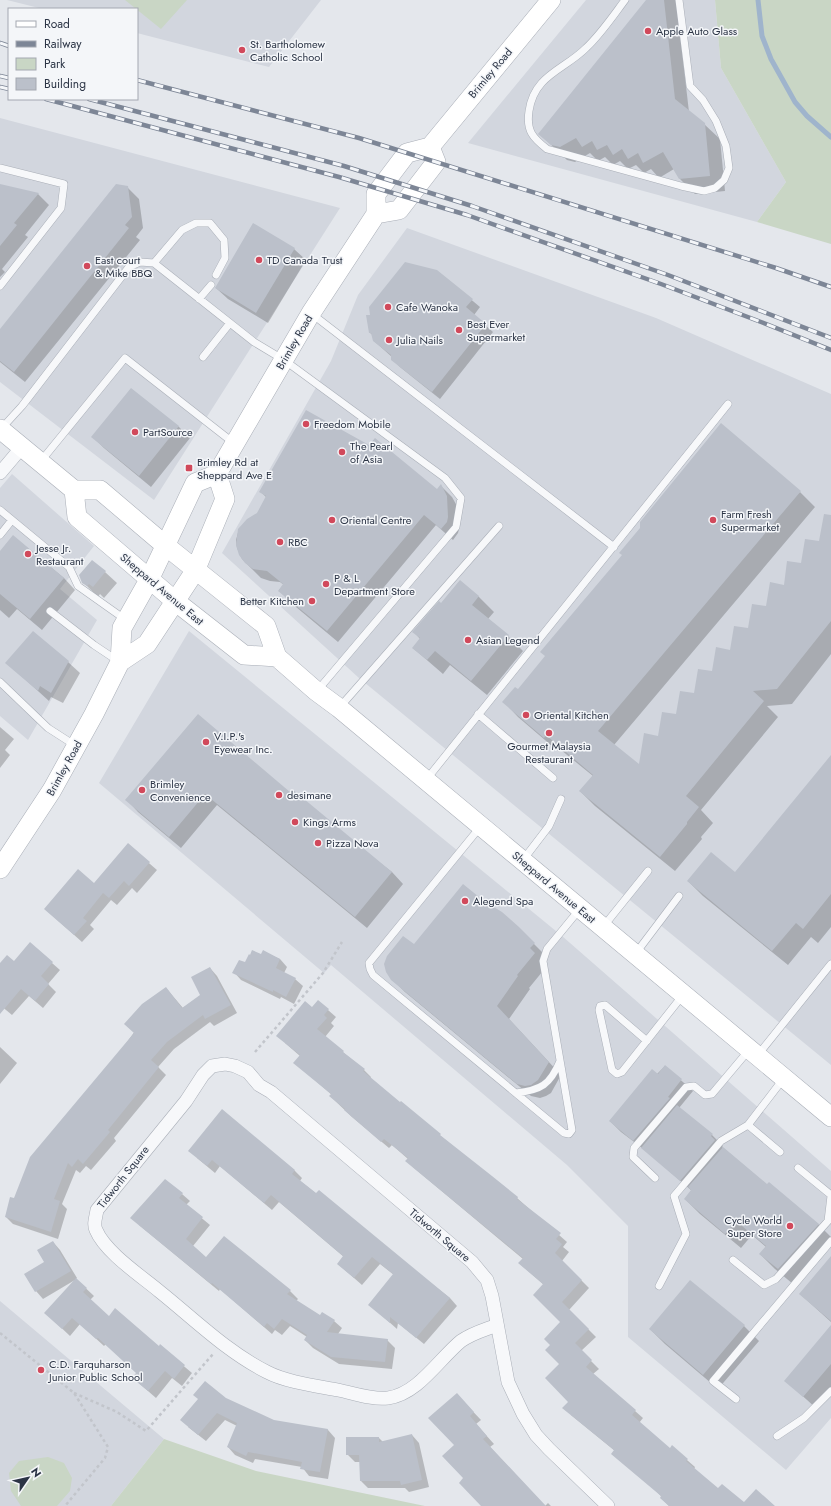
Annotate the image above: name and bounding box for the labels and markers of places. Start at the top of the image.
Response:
place label: Apple Auto Glass [656,23,738,39]
marker: Apple Auto Glass [643,26,653,36]
place label: St. Bartholomew Catholic School [250,36,326,65]
marker: St. Bartholomew Catholic School [237,45,247,55]
place label: East court & Mike BBQ [95,252,152,281]
place label: TD Canada Trust [267,252,343,268]
marker: TD Canada Trust [254,255,264,265]
marker: East court & Mike BBQ [82,261,92,271]
place label: Cafe Wanoka [396,299,458,315]
marker: Cafe Wanoka [383,302,393,312]
place label: Best Ever Supermarket [467,316,525,345]
marker: Best Ever Supermarket [454,325,464,335]
place label: Julia Nails [395,332,444,348]
marker: Julia Nails [384,335,394,345]
place label: Freedom Mobile [314,416,391,432]
marker: Freedom Mobile [301,419,311,429]
place label: PartSource [143,424,193,440]
marker: PartSource [130,427,140,437]
place label: The Pearl of Asia [350,438,393,467]
marker: The Pearl of Asia [337,447,347,457]
place label: Brimley Rd at Sheppard Ave E [197,454,272,483]
marker: Brimley Rd at Sheppard Ave E [184,463,194,473]
place label: Farm Fresh Supermarket [721,506,779,535]
place label: Oriental Centre [340,512,412,528]
marker: Oriental Centre [327,515,337,525]
marker: Farm Fresh Supermarket [708,515,718,525]
place label: RBC [288,534,308,550]
marker: RBC [275,537,285,547]
place label: Jesse Jr. Restaurant [34,540,84,569]
marker: Jesse Jr. Restaurant [23,549,33,559]
place label: P & L Department Store [334,570,415,599]
marker: P & L Department Store [321,579,331,589]
place label: Better Kitchen [240,593,304,609]
marker: Better Kitchen [307,596,317,606]
place label: Asian Legend [476,632,540,648]
marker: Asian Legend [463,635,473,645]
place label: Oriental Kitchen [534,707,609,723]
marker: Oriental Kitchen [521,710,531,720]
place label: V.I.P.'s Eyewear Inc. [214,728,273,757]
marker: Gourmet Malaysia Restaurant [544,728,554,738]
marker: V.I.P.'s Eyewear Inc. [201,737,211,747]
place label: Gourmet Malaysia Restaurant [507,738,591,767]
place label: Brimley Convenience [150,776,211,805]
marker: Brimley Convenience [137,785,147,795]
place label: desimane [287,787,332,803]
marker: desimane [274,790,284,800]
place label: Kings Arms [303,814,356,830]
marker: Kings Arms [290,817,300,827]
place label: Pizza Nova [326,835,378,851]
marker: Pizza Nova [313,838,323,848]
place label: Alegend Spa [473,893,533,909]
marker: Alegend Spa [460,896,470,906]
place label: Cycle World Super Store [724,1212,782,1241]
marker: Cycle World Super Store [785,1221,795,1231]
place label: C.D. Farquharson Junior Public School [47,1356,143,1385]
marker: C.D. Farquharson Junior Public School [36,1365,46,1375]

